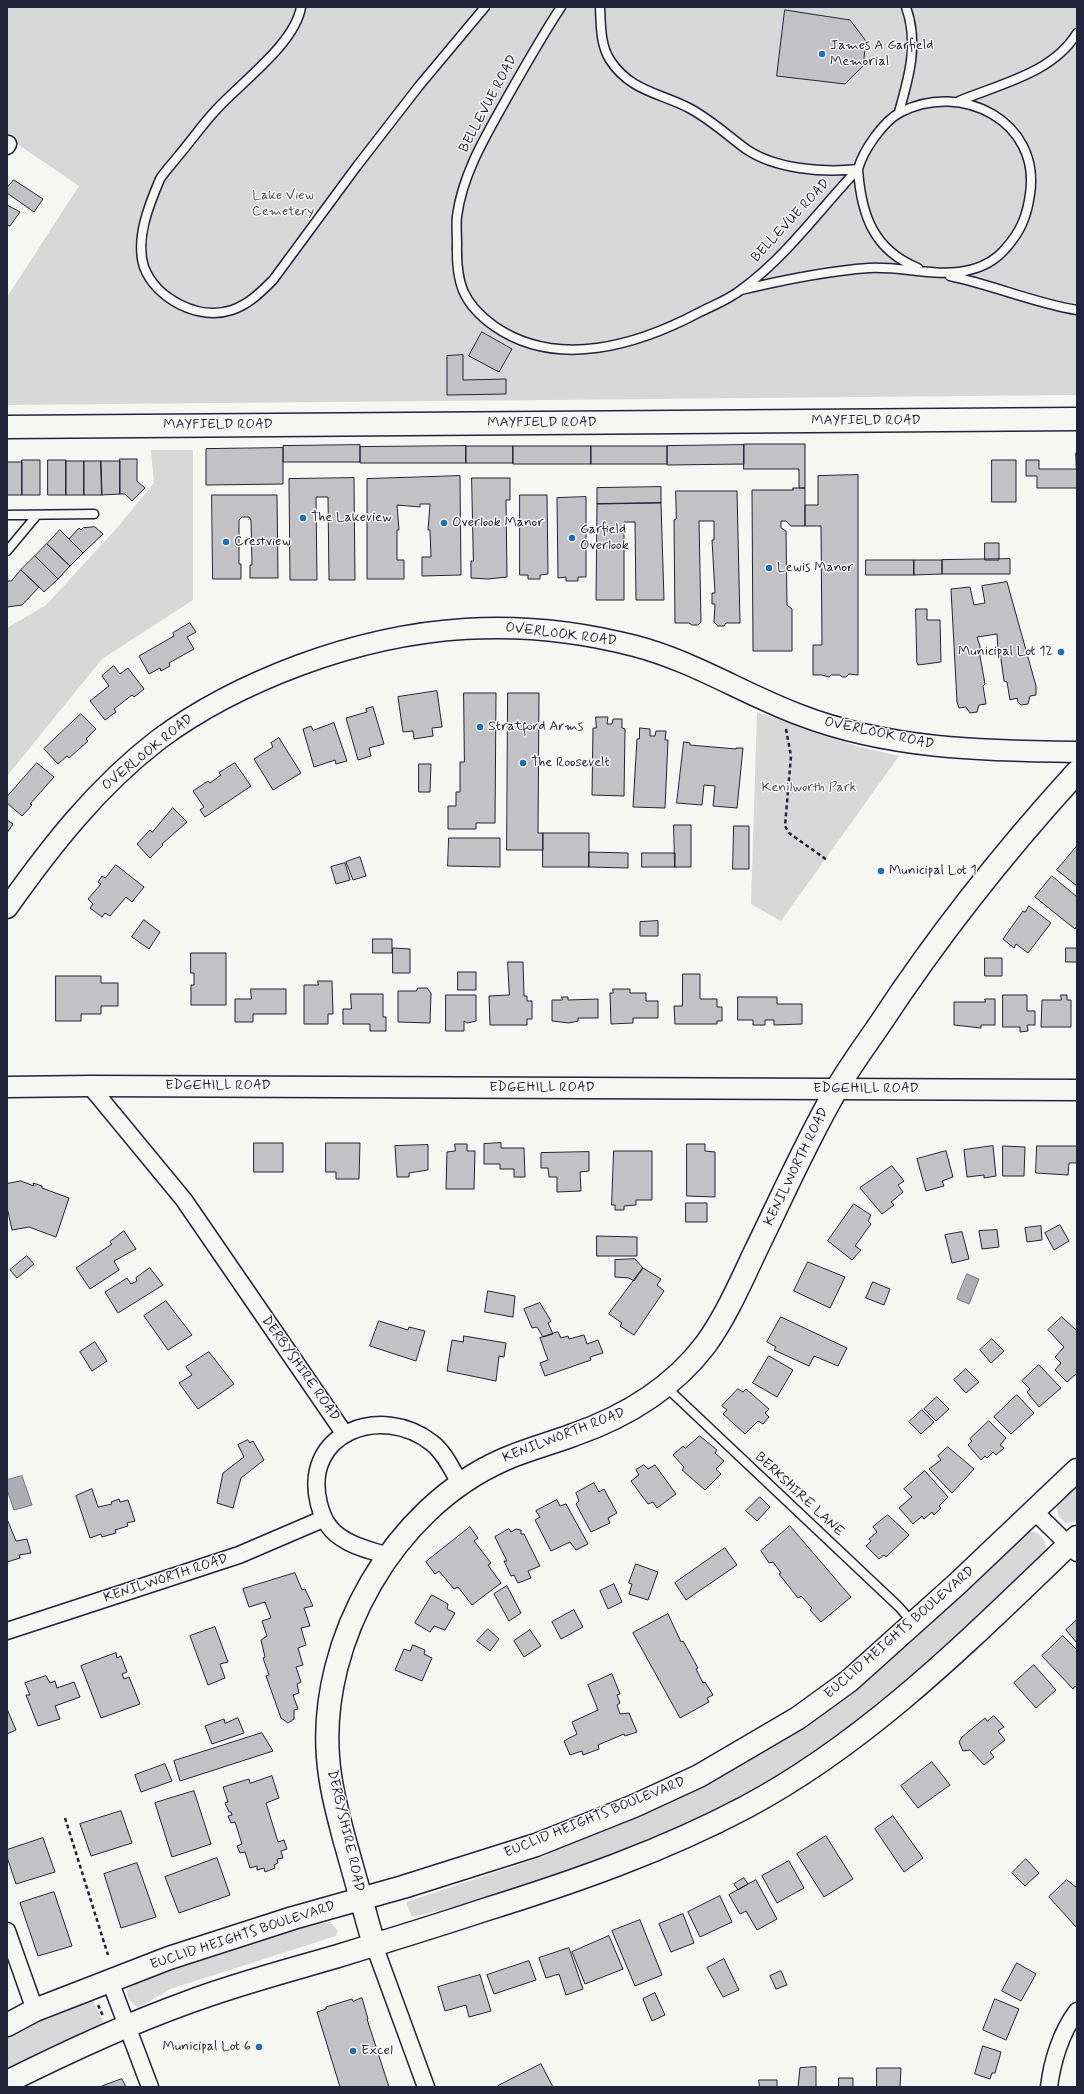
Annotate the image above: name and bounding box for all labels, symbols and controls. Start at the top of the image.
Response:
place label: James A Garfield Memorial [830,38,933,70]
marker: James A Garfield Memorial [817,49,827,59]
street label: BELLEVUE ROAD [456,52,522,156]
street label: BELLEVUE ROAD [748,176,834,266]
park label: Lake View Cemetery [252,188,314,220]
street label: MAYFIELD ROAD [811,413,921,429]
street label: MAYFIELD ROAD [487,415,597,431]
street label: MAYFIELD ROAD [163,417,273,433]
place label: The Lakeview [311,510,392,526]
marker: The Lakeview [298,513,308,523]
place label: Overlook Manor [452,515,544,531]
marker: Overlook Manor [439,518,449,528]
place label: Garfield Overlook [580,522,629,554]
marker: Garfield Overlook [567,533,577,543]
place label: Crestview [234,534,291,550]
marker: Crestview [221,537,231,547]
place label: Lewis Manor [777,560,853,576]
marker: Lewis Manor [764,563,774,573]
street label: OVERLOOK ROAD [504,620,618,650]
place label: Municipal Lot 12 [958,644,1053,660]
marker: Municipal Lot 12 [1056,647,1066,657]
street label: OVERLOOK ROAD [99,711,197,795]
street label: OVERLOOK ROAD [823,714,935,754]
place label: Stratford Arms [488,719,583,735]
marker: Stratford Arms [475,722,485,732]
place label: The Roosevelt [531,755,610,771]
marker: The Roosevelt [518,758,528,768]
park label: Kenilworth Park [761,780,857,796]
place label: Municipal Lot 1 [889,863,977,879]
marker: Municipal Lot 1 [876,866,886,876]
street label: EDGEHILL ROAD [165,1078,271,1094]
street label: EDGEHILL ROAD [489,1080,595,1096]
street label: EDGEHILL ROAD [813,1081,919,1097]
street label: KENILWORTH ROAD [761,1105,833,1229]
street label: DERBYSHIRE ROAD [257,1313,343,1425]
street label: KENILWORTH ROAD [500,1405,628,1467]
street label: BERKSHIRE LANE [751,1449,847,1541]
street label: KENILWORTH ROAD [102,1551,230,1607]
street label: EUCLID HEIGHTS BOULEVARD [821,1563,979,1703]
street label: DERBYSHIRE ROAD [323,1768,367,1894]
street label: EUCLID HEIGHTS BOULEVARD [502,1774,688,1862]
street label: EUCLID HEIGHTS BOULEVARD [148,1898,338,1974]
place label: Municipal Lot 6 [162,2039,251,2055]
marker: Municipal Lot 6 [254,2042,264,2052]
place label: Excel [361,2043,393,2059]
marker: Excel [348,2046,358,2056]

